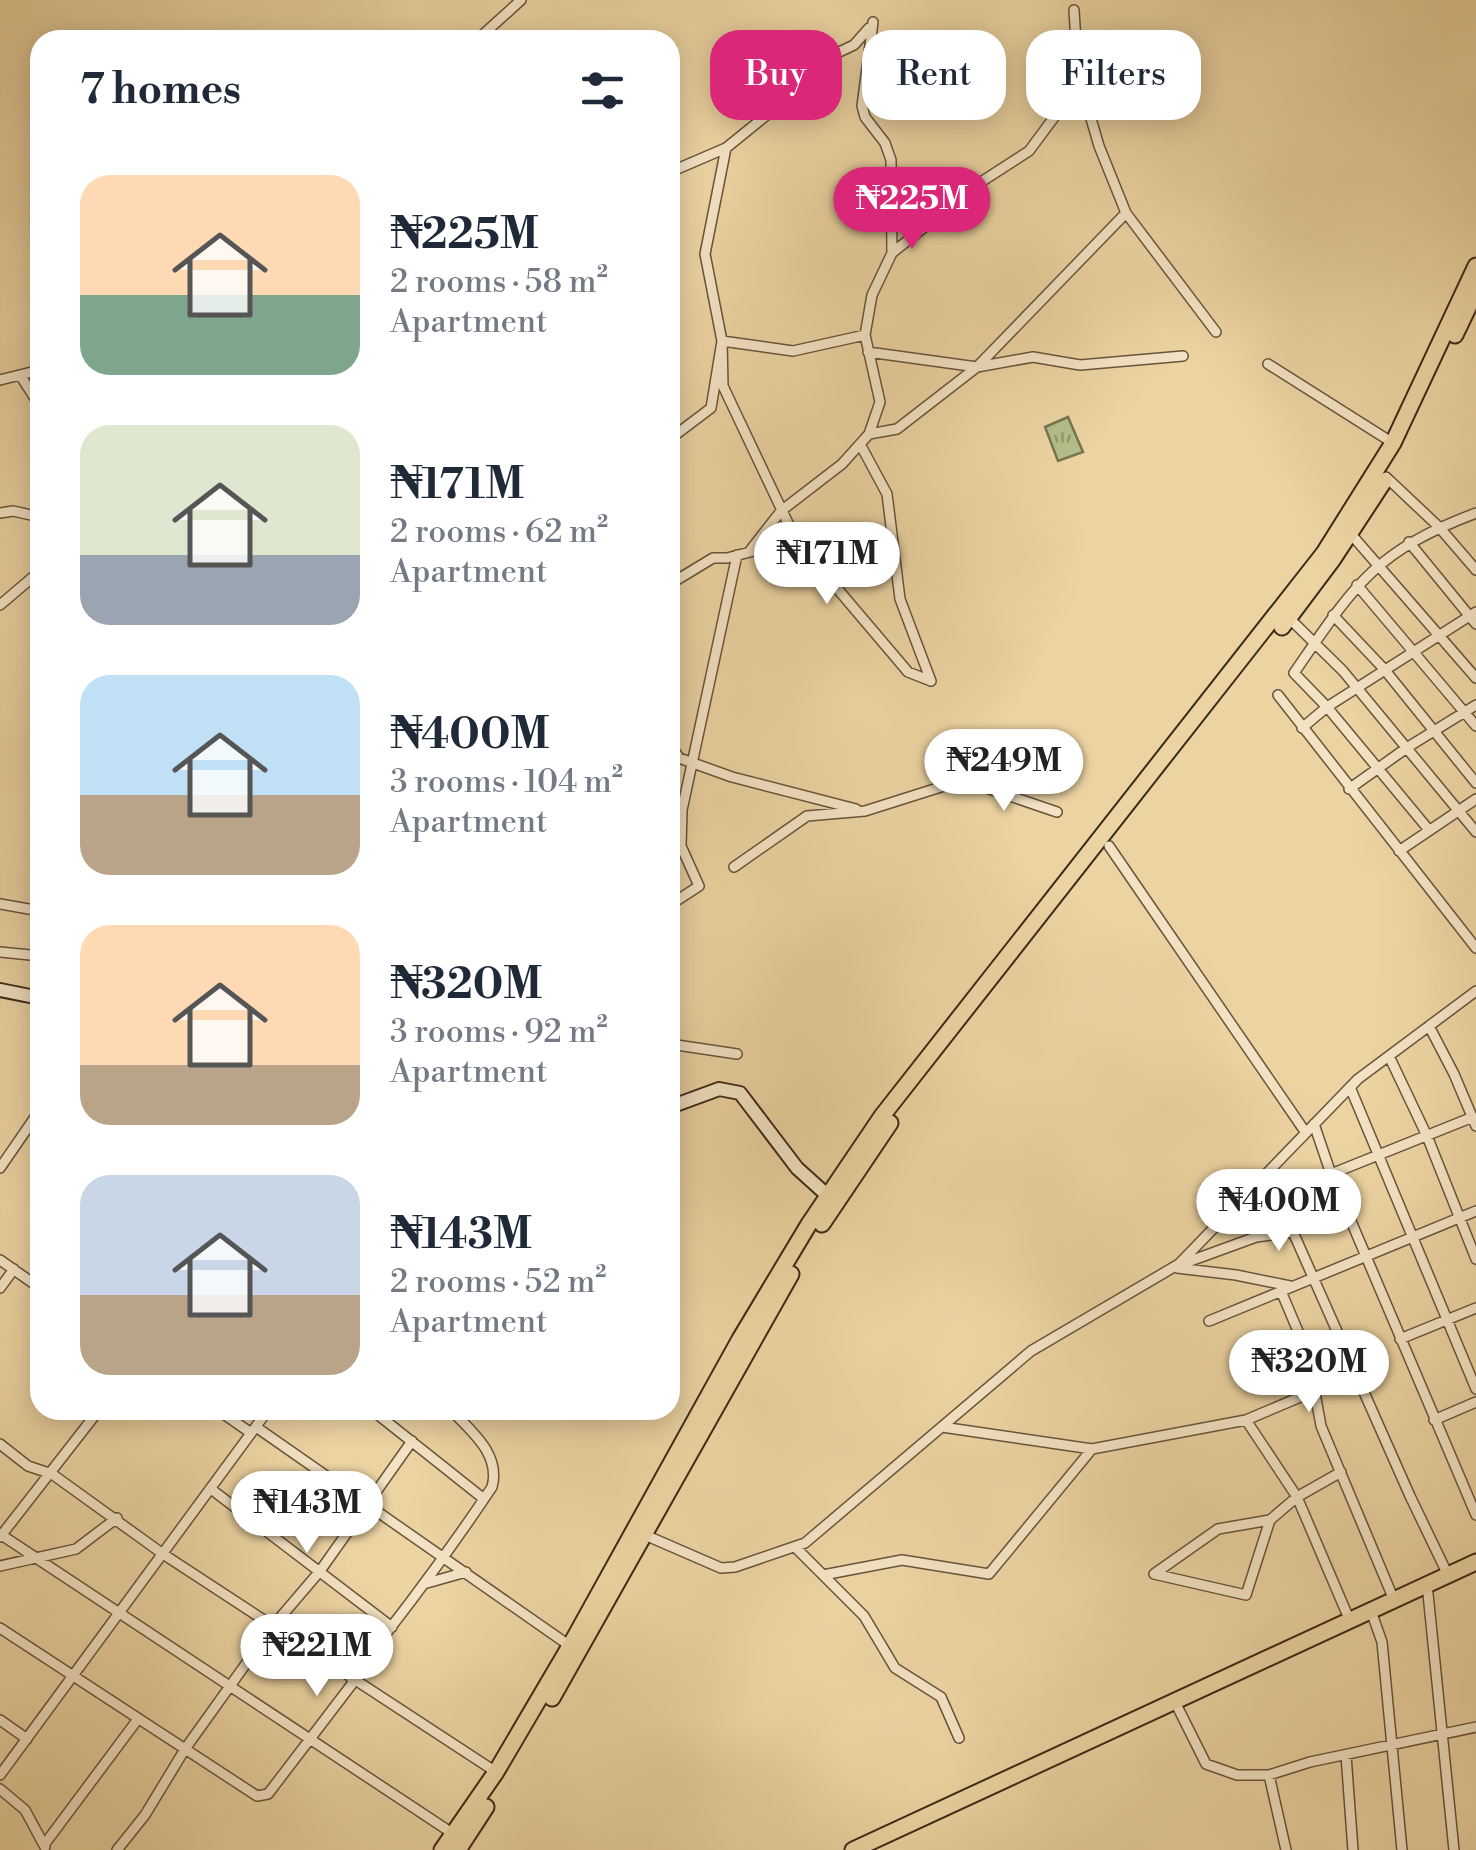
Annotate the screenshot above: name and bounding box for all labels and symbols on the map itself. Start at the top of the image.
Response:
pin: ₦225M [842,167,982,252]
pin: ₦171M [757,522,897,607]
pin: ₦249M [934,729,1074,814]
pin: ₦400M [1209,1169,1349,1254]
pin: ₦320M [1239,1330,1379,1415]
pin: ₦143M [237,1471,377,1556]
pin: ₦221M [247,1614,387,1699]

